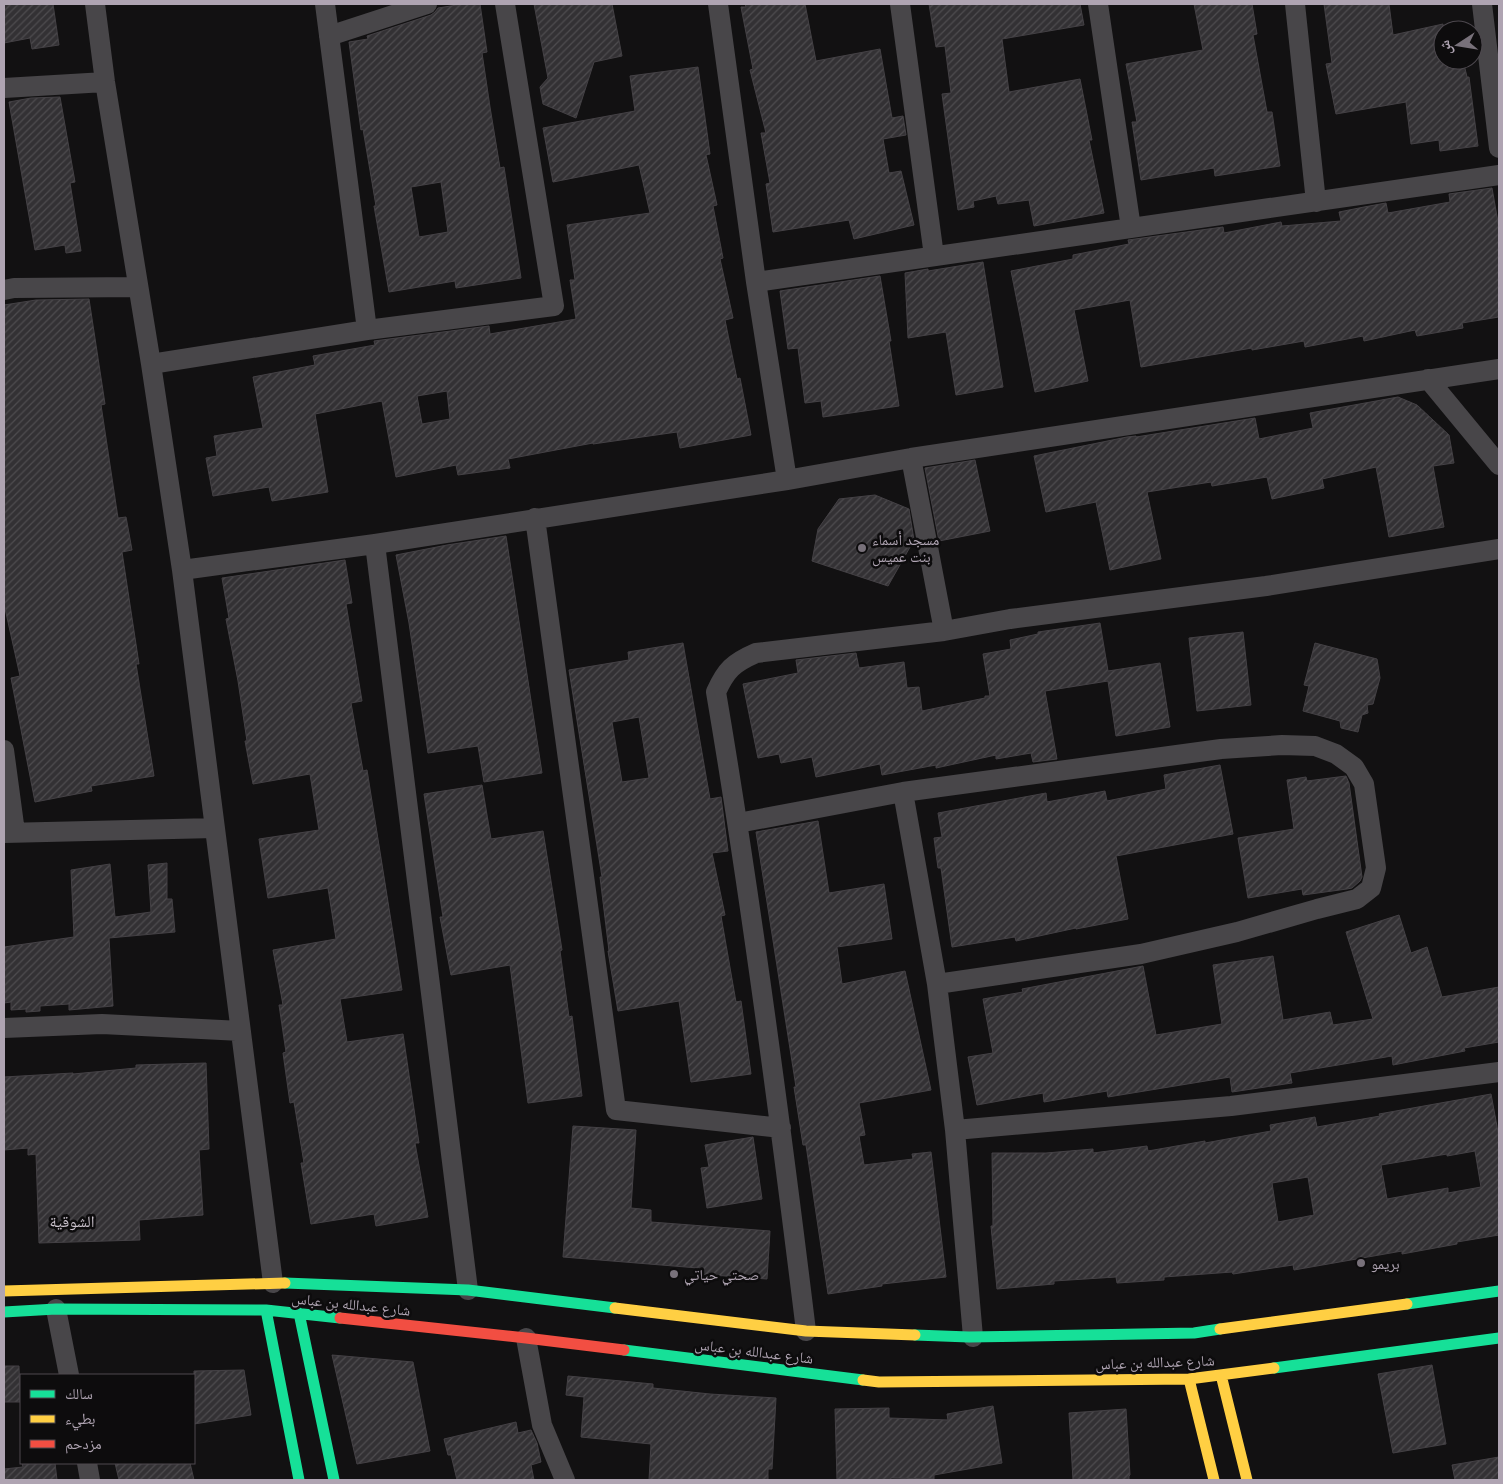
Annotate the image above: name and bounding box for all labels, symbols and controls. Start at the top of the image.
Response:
north arrow [1433,20,1483,70]
text: ش [1435,38,1456,57]
place label: مسجد أسماء بنت عميس [872,530,940,567]
marker: مسجد أسماء بنت عميس [856,542,868,554]
district label: الشوقية [49,1211,95,1231]
place label: بريمو [1371,1254,1400,1273]
marker: بريمو [1355,1257,1367,1269]
place label: صحتي حياتي [684,1265,759,1286]
marker: صحتي حياتي [668,1268,680,1280]
street label: شارع عبدالله بن عباس [291,1288,411,1321]
street label: شارع عبدالله بن عباس [694,1334,814,1369]
street label: شارع عبدالله بن عباس [1095,1350,1215,1375]
legend [20,1374,195,1464]
text: سالك [65,1384,93,1403]
text: بطيء [65,1409,95,1431]
text: مزدحم [65,1434,102,1454]

